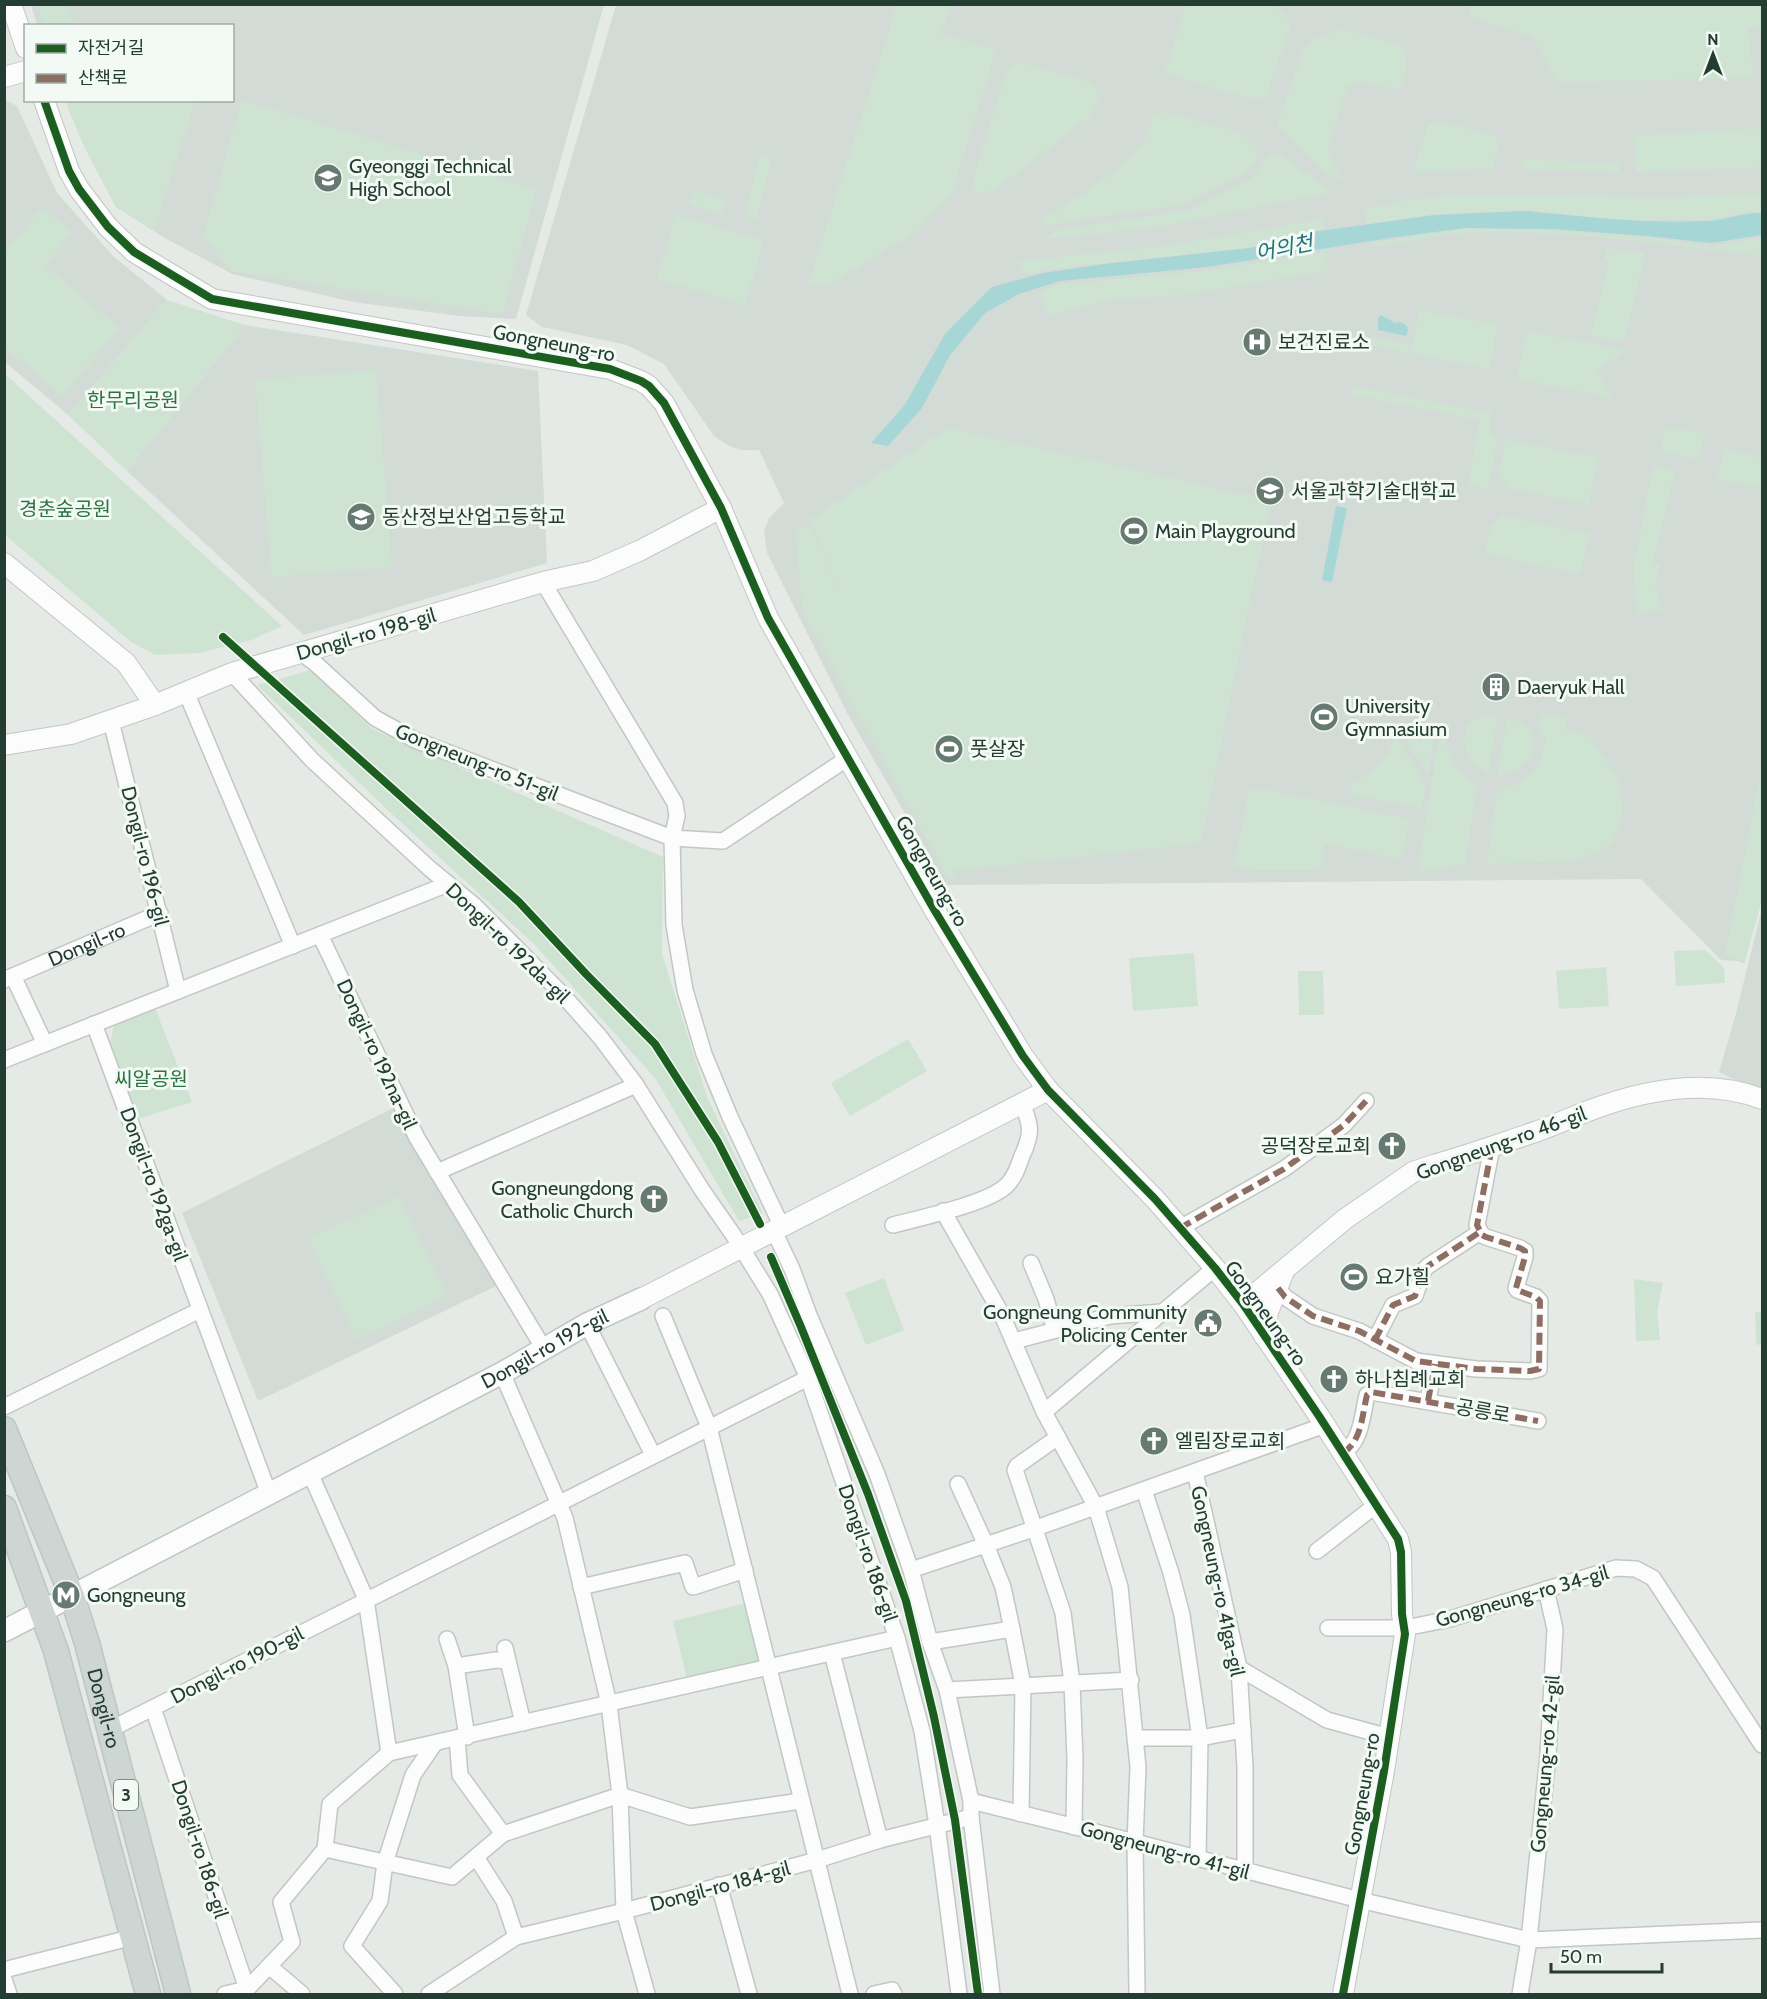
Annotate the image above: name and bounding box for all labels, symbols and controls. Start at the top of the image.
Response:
legend [24,24,234,102]
north arrow [1683,24,1743,84]
text: N [1707,30,1719,49]
text: 자전거길 [78,37,144,59]
text: 산책로 [78,67,128,89]
place label: Gyeonggi Technical High School [349,154,512,201]
school or university icon: Gyeonggi Technical High School [312,162,344,194]
water label: 어의천 [1253,229,1317,265]
street label: Gongneung-ro [491,319,617,367]
hospital icon: 보건진료소 [1241,326,1273,358]
place label: 보건진료소 [1278,330,1370,354]
park label: 한무리공원 [87,388,179,412]
school or university icon: 서울과학기술대학교 [1254,475,1286,507]
place label: 서울과학기술대학교 [1291,479,1457,503]
park label: 경춘숲공원 [19,497,111,521]
school or university icon: 동산정보산업고등학교 [345,501,377,533]
place label: 동산정보산업고등학교 [382,505,566,529]
sports icon: Main Playground [1118,515,1150,547]
place label: Main Playground [1155,519,1296,543]
street label: Dongil-ro 198-gil [294,603,439,665]
building icon: Daeryuk Hall [1480,671,1512,703]
place label: Daeryuk Hall [1517,675,1625,699]
place label: University Gymnasium [1345,694,1447,741]
sports icon: University Gymnasium [1308,701,1340,733]
street label: Gongneung-ro 51-gil [392,718,562,806]
sports icon: 풋살장 [933,733,965,765]
place label: 풋살장 [970,737,1025,761]
street label: Dongil-ro 196-gil [116,784,174,929]
street label: Gongneung-ro [891,811,973,931]
street label: Dongil-ro 192da-gil [441,878,575,1008]
street label: Dongil-ro [45,917,129,972]
street label: Dongil-ro 192na-gil [332,975,422,1133]
park label: 씨알공원 [114,1067,188,1091]
street label: Gongneung-ro 46-gil [1413,1101,1590,1185]
street label: Dongil-ro 192ga-gil [115,1104,193,1264]
church icon: 공덕장로교회 [1376,1130,1408,1162]
place label: 공덕장로교회 [1261,1134,1371,1158]
place label: Gongneungdong Catholic Church [491,1176,634,1223]
church icon: Gongneungdong Catholic Church [638,1183,670,1215]
street label: Gongneung-ro [1220,1256,1312,1370]
sports icon: 요가힐 [1338,1261,1370,1293]
place label: 요가힐 [1375,1265,1430,1289]
place label: Gongneung Community Policing Center [983,1300,1188,1347]
street label: Dongil-ro 192-gil [477,1304,612,1394]
public building icon: Gongneung Community Policing Center [1192,1307,1224,1339]
church icon: 하나침례교회 [1318,1363,1350,1395]
place label: 하나침례교회 [1355,1367,1465,1391]
street label: 공릉로 [1454,1394,1512,1428]
church icon: 엘림장로교회 [1138,1425,1170,1457]
place label: 엘림장로교회 [1175,1429,1285,1453]
street label: Dongil-ro 186-gil [833,1481,903,1625]
street label: Gongneung-ro 41ga-gil [1186,1484,1250,1679]
street label: Gongneung-ro 34-gil [1433,1560,1611,1632]
metro station icon: Gongneung [50,1579,82,1611]
place label: Gongneung [87,1583,187,1607]
street label: Dongil-ro 190-gil [167,1621,308,1709]
street label: Dongil-ro [82,1666,126,1751]
street label: Gongneung-ro 42-gil [1525,1674,1565,1854]
street label: Gongneung-ro [1339,1731,1385,1857]
street label: Dongil-ro 186-gil [166,1777,234,1921]
road number: 3 [114,1780,138,1810]
street label: Gongneung-ro 41-gil [1078,1816,1253,1884]
street label: Dongil-ro 184-gil [647,1856,793,1916]
scale bar [1551,1936,1662,1974]
text: 50 m [1560,1946,1602,1968]

